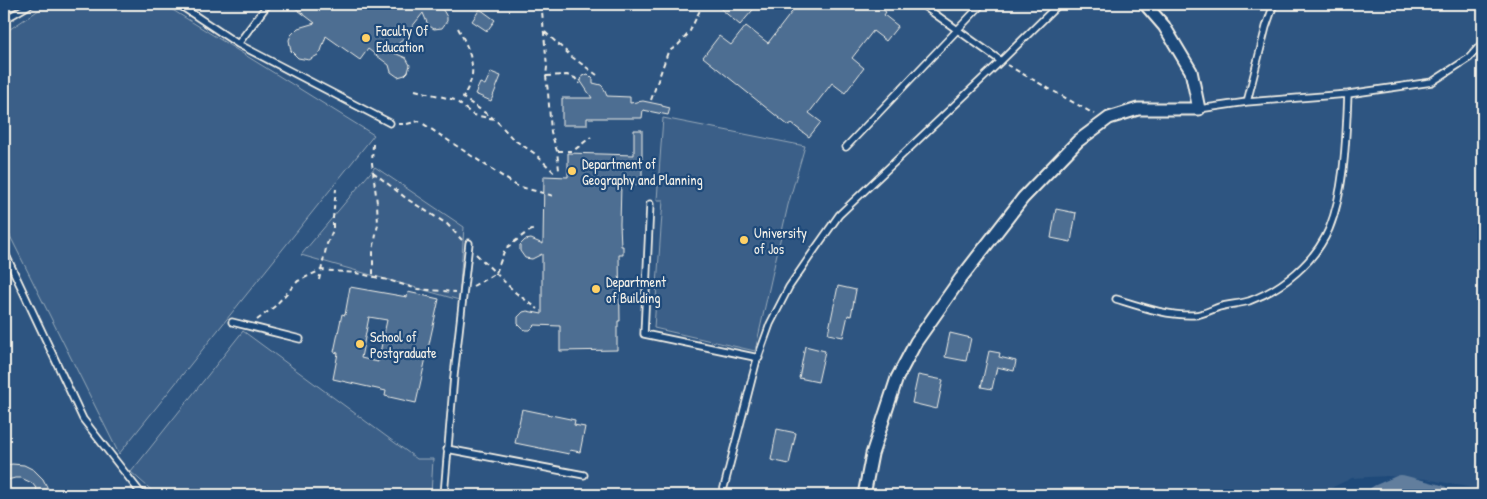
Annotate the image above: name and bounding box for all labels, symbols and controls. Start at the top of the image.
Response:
place label: Faculty Of Education [375,21,428,56]
marker: Faculty Of Education [360,32,372,44]
place label: Department of Geography and Planning [582,154,703,190]
marker: Department of Geography and Planning [566,165,578,177]
place label: University of Jos [754,223,807,258]
marker: University of Jos [738,234,750,246]
place label: Department of Building [606,272,666,308]
marker: Department of Building [590,283,602,295]
place label: School of Postgraduate [370,327,437,363]
marker: School of Postgraduate [354,338,366,350]

